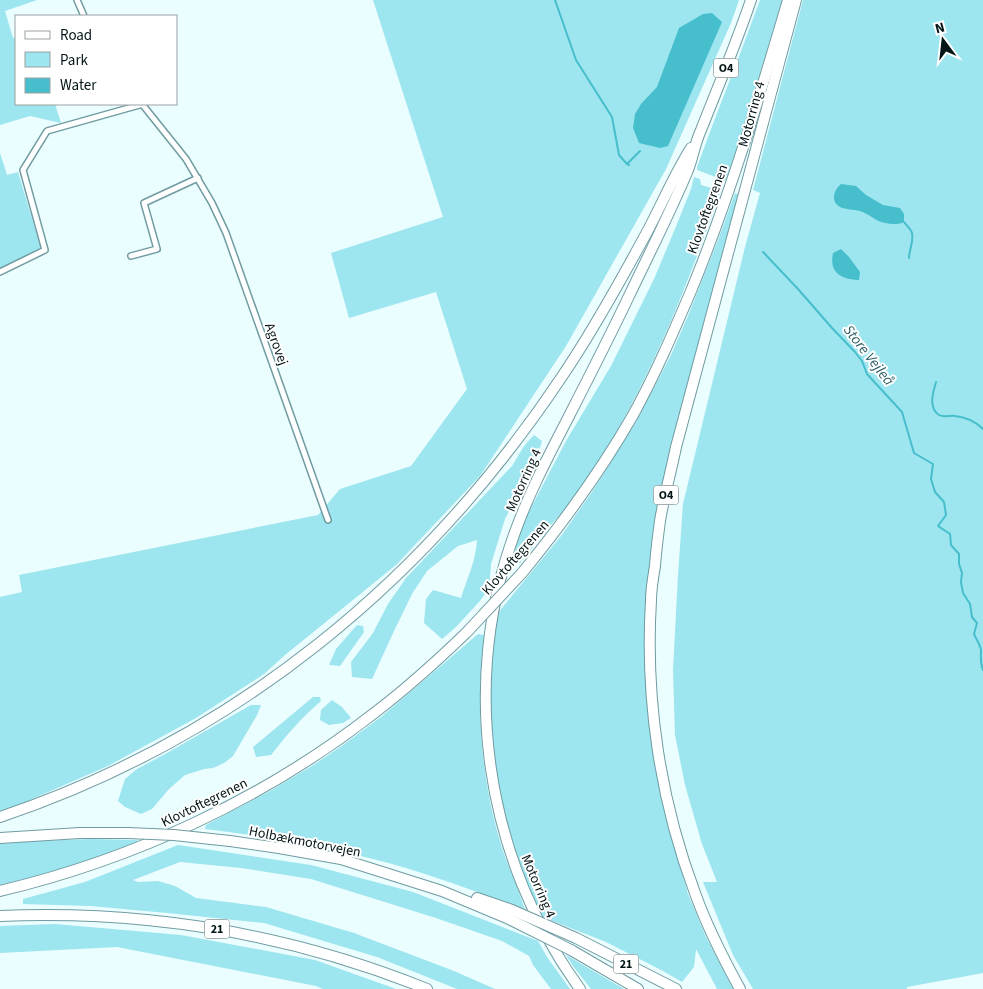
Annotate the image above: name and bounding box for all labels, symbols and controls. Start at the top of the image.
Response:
legend [15,15,178,105]
north arrow [918,15,968,65]
text: N [933,18,947,39]
text: Road [60,25,92,46]
text: Park [60,50,89,71]
road number: O4 [714,58,738,78]
text: Water [60,75,97,96]
street label: Motorring 4 [734,79,770,149]
street label: Klovtoftegrenen [683,162,733,257]
street label: Agrovej [259,320,293,368]
water label: Store Vejleå [838,320,899,390]
street label: Motorring 4 [501,446,547,515]
road number: O4 [654,486,678,504]
street label: Klovtoftegrenen [477,516,554,600]
street label: Klovtoftegrenen [158,773,251,832]
street label: Holbækmotorvejen [247,821,362,863]
street label: Motorring 4 [516,852,560,921]
road number: 21 [204,920,230,939]
road number: 21 [614,954,638,974]

